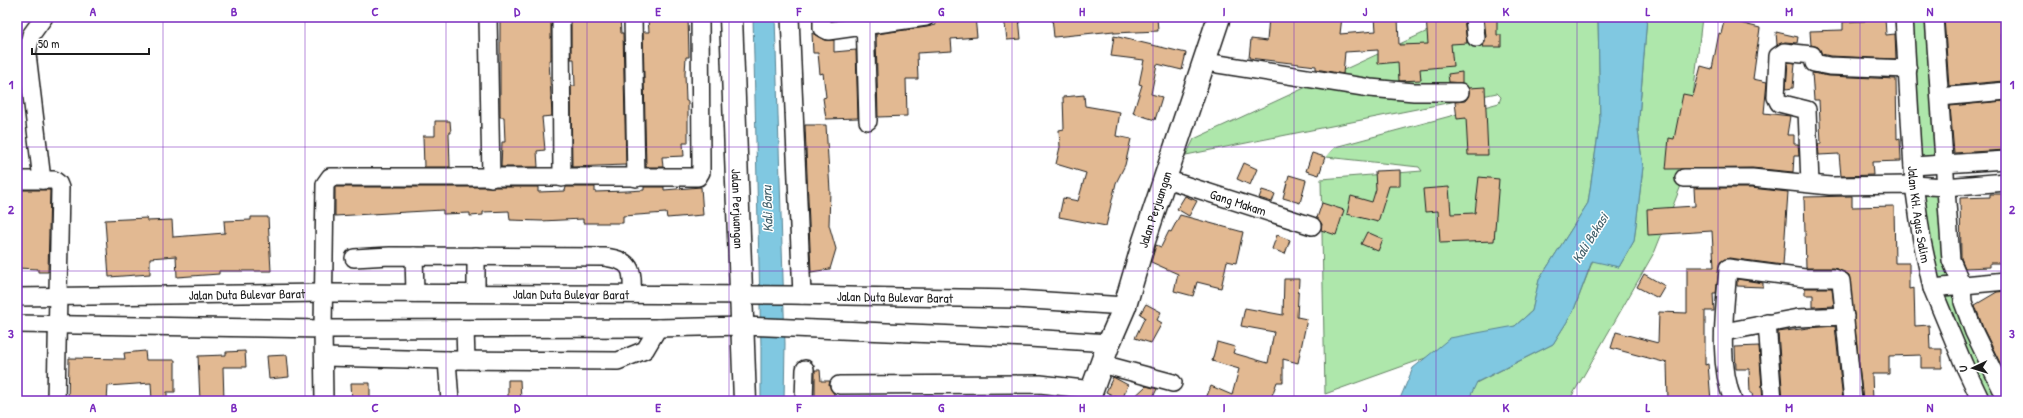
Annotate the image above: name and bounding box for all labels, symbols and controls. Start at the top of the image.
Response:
text: A [90,2,97,20]
text: B [231,2,238,20]
text: C [371,2,379,20]
text: D [514,2,521,20]
text: E [655,2,661,20]
text: F [796,2,803,20]
text: G [938,2,945,20]
text: H [1079,2,1085,20]
text: I [1222,2,1226,20]
text: J [1363,2,1368,20]
text: K [1503,2,1510,20]
text: L [1646,2,1651,20]
text: M [1785,2,1793,20]
text: N [1927,2,1934,20]
scale bar [32,30,149,56]
text: 50 m [38,35,59,52]
text: 1 [9,75,14,93]
text: 1 [2010,75,2015,93]
street label: Jalan KH. Agus Salim [1904,165,1935,265]
street label: Jalan Perjuangan [728,169,748,249]
street label: Jalan Perjuangan [1133,169,1176,250]
water label: Kali Baru [756,184,777,233]
street label: Gang Makam [1208,185,1269,220]
text: 2 [8,200,15,218]
text: 2 [2009,200,2016,218]
water label: Kali Bekasi [1567,208,1613,266]
street label: Jalan Duta Bulevar Barat [189,284,306,304]
street label: Jalan Duta Bulevar Barat [513,285,630,303]
street label: Jalan Duta Bulevar Barat [837,287,954,307]
text: 3 [8,324,14,342]
text: 3 [2009,324,2015,342]
north arrow [1953,348,1993,388]
text: U [1956,365,1970,372]
text: A [90,398,97,416]
text: B [231,398,238,416]
text: C [371,398,379,416]
text: D [514,398,521,416]
text: E [655,398,661,416]
text: F [796,398,803,416]
text: G [938,398,945,416]
text: H [1079,398,1085,416]
text: I [1222,398,1226,416]
text: J [1363,398,1368,416]
text: K [1503,398,1510,416]
text: L [1646,398,1651,416]
text: M [1785,398,1793,416]
text: N [1927,398,1934,416]

